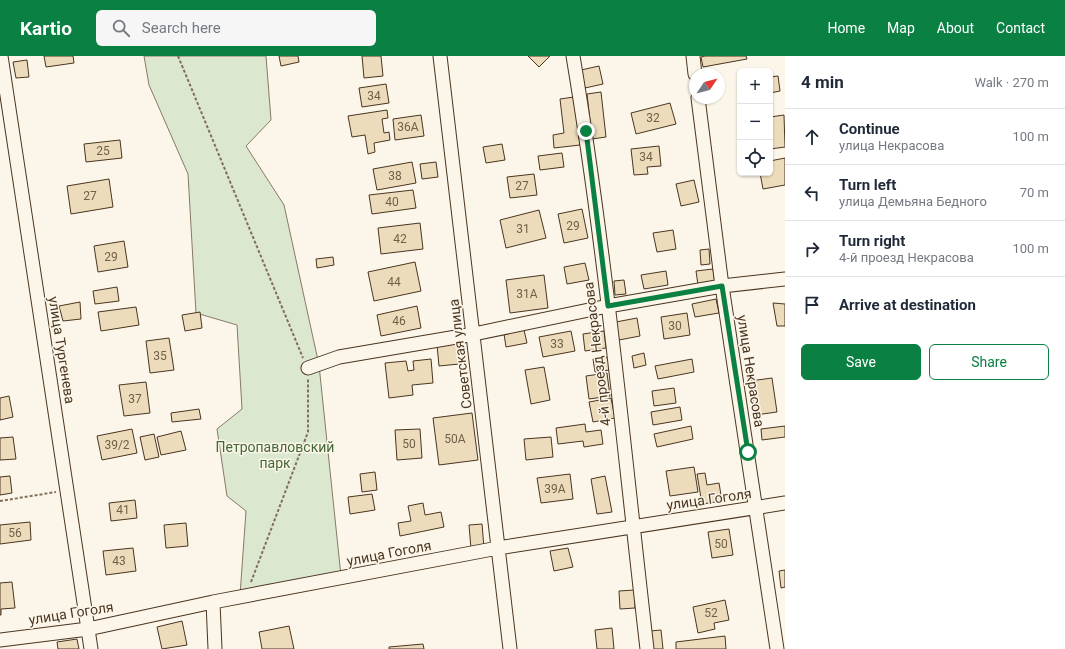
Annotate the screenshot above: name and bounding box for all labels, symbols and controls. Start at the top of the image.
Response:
search box [96,10,376,46]
text: Kartio [20,17,72,40]
icon: search [110,17,132,39]
text: Search here [142,19,221,37]
text: Home [827,20,865,36]
text: Map [887,20,915,36]
text: About [937,20,974,36]
text: Contact [996,20,1045,36]
north arrow [689,68,725,104]
map controls [737,68,773,176]
button: + [737,68,773,104]
text: 4 min [801,72,844,92]
text: Walk · 270 m [974,75,1049,90]
house number: 34 [367,89,381,103]
button: − [737,104,773,140]
house number: 32 [646,111,660,125]
house number: 36А [397,120,419,134]
text: Continue [839,120,900,138]
route end [577,122,595,140]
icon: ahead [801,126,823,148]
text: 100 m [1012,129,1049,144]
text: улица Некрасова [839,138,944,153]
button: locate [737,140,773,176]
house number: 25 [96,144,110,158]
house number: 34 [639,150,653,164]
house number: 38 [388,169,402,183]
text: Turn left [839,176,896,194]
house number: 27 [515,179,529,193]
icon: left [801,182,823,204]
text: 70 m [1020,185,1049,200]
house number: 27 [83,189,97,203]
text: улица Демьяна Бедного [839,194,987,209]
house number: 40 [385,195,399,209]
house number: 29 [566,219,580,233]
house number: 31 [516,222,530,236]
house number: 42 [393,232,407,246]
text: Turn right [839,232,905,250]
icon: right [801,238,823,260]
text: 100 m [1012,241,1049,256]
house number: 29 [104,250,118,264]
text: 4-й проезд Некрасова [839,250,974,265]
house number: 44 [387,275,401,289]
street label: 4-й проезд Некрасова [580,281,614,427]
house number: 31А [516,287,538,301]
icon: arrive [801,294,823,316]
street label: улица Тургенева [46,295,78,405]
text: Arrive at destination [839,296,976,314]
street label: Советская улица [445,298,475,410]
house number: 46 [392,314,406,328]
street label: улица Некрасова [734,314,768,428]
house number: 30 [668,319,682,333]
house number: 33 [550,337,564,351]
button: Save [801,344,921,380]
button: Share [929,344,1049,380]
house number: 35 [153,349,167,363]
house number: 37 [128,392,142,406]
house number: 50А [444,432,466,446]
house number: 50 [402,437,416,451]
house number: 39/2 [104,438,130,452]
park label: Петропавловский парк [216,439,334,471]
route start [739,443,757,461]
house number: 39А [544,482,566,496]
street label: улица Гоголя [665,485,753,513]
house number: 41 [116,503,130,517]
house number: 56 [8,526,22,540]
street label: улица Гоголя [345,537,433,569]
house number: 50 [714,537,728,551]
house number: 43 [112,554,126,568]
street label: улица Гоголя [27,598,115,628]
house number: 52 [704,606,718,620]

